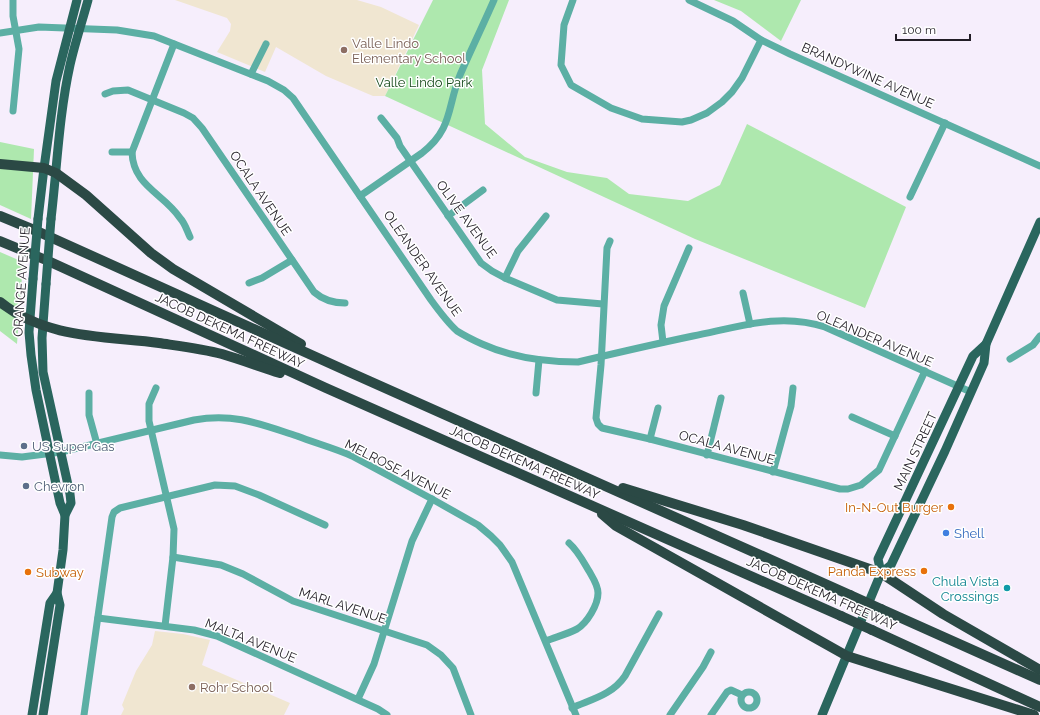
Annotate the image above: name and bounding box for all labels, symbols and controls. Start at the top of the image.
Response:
scale bar [896,16,970,42]
text: 100 m [902,23,936,37]
place label: Valle Lindo Elementary School [352,36,466,66]
street label: BRANDYWINE AVENUE [799,39,936,111]
marker: Valle Lindo Elementary School [339,45,349,55]
park label: Valle Lindo Park [376,75,473,90]
street label: OCALA AVENUE [227,148,294,238]
street label: OLIVE AVENUE [433,177,500,261]
street label: OLEANDER AVENUE [381,208,465,319]
street label: ORANGE AVENUE [10,227,33,337]
street label: JACOB DEKEMA FREEWAY [153,289,307,372]
street label: OLEANDER AVENUE [814,307,935,370]
street label: MAIN STREET [891,410,940,493]
street label: JACOB DEKEMA FREEWAY [447,423,603,503]
street label: OCALA AVENUE [677,427,777,468]
street label: MELROSE AVENUE [343,436,453,503]
place label: US Super Gas [32,439,115,454]
marker: US Super Gas [19,441,29,451]
place label: Chevron [34,479,85,494]
marker: Chevron [21,481,31,491]
place label: In-N-Out Burger [845,500,943,515]
marker: In-N-Out Burger [946,502,956,512]
place label: Shell [954,526,985,541]
marker: Shell [941,528,951,538]
street label: JACOB DEKEMA FREEWAY [744,554,900,634]
place label: Panda Express [828,564,916,579]
place label: Subway [36,565,84,580]
marker: Panda Express [919,566,929,576]
marker: Subway [23,567,33,577]
place label: Chula Vista Crossings [932,574,999,604]
marker: Chula Vista Crossings [1002,583,1012,593]
street label: MARL AVENUE [297,584,389,627]
street label: MALTA AVENUE [203,615,299,666]
place label: Rohr School [200,680,273,695]
marker: Rohr School [187,682,197,692]

